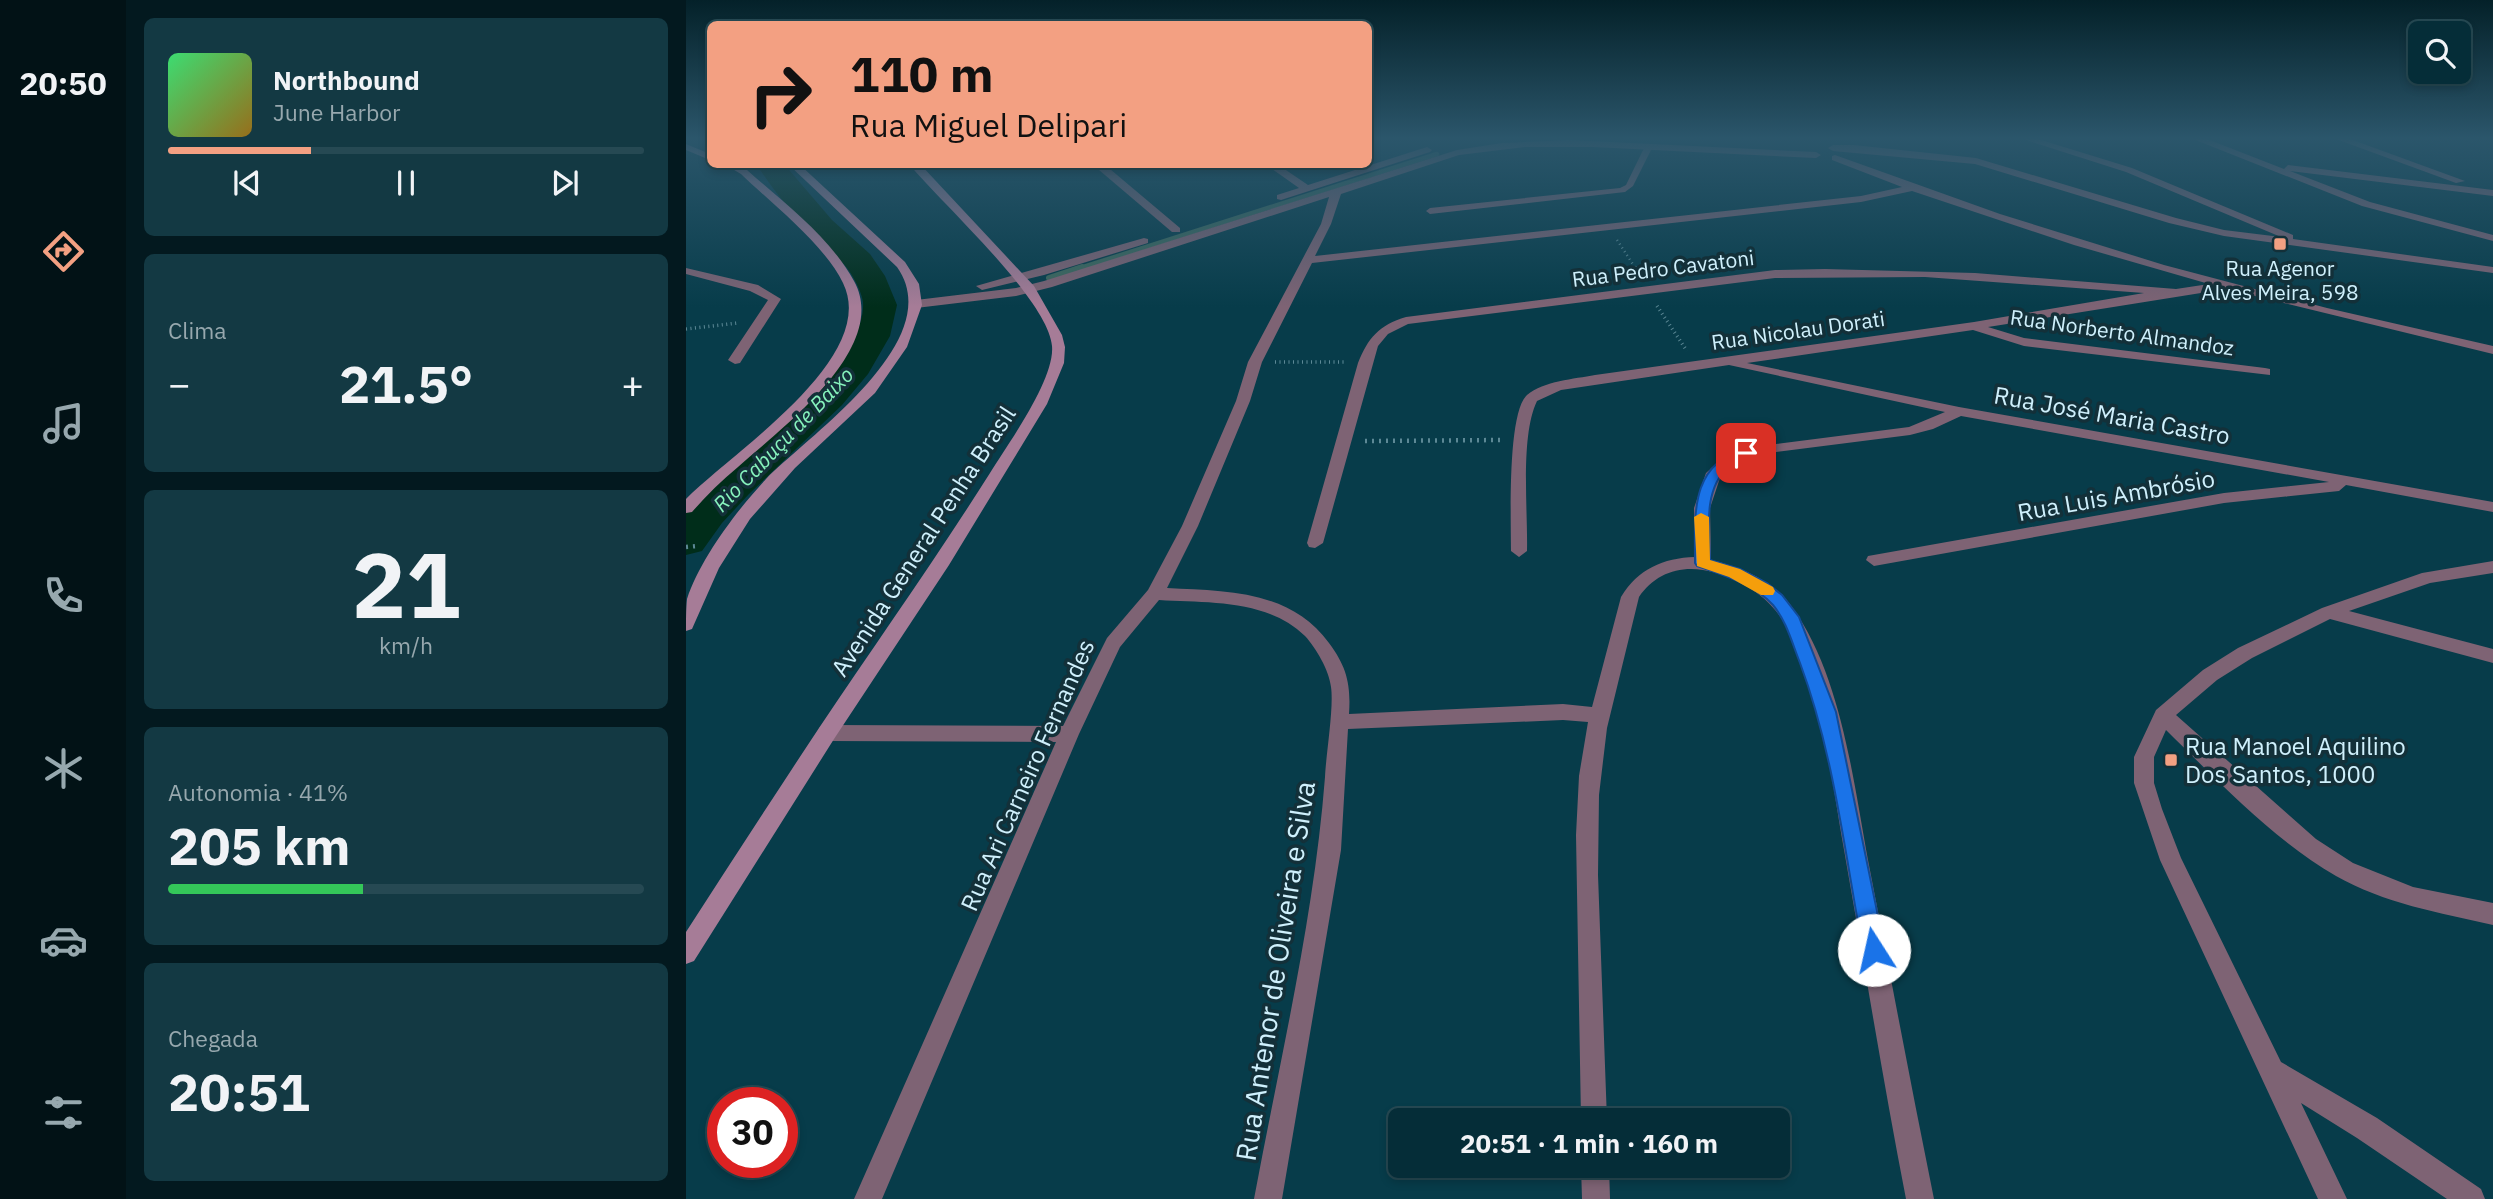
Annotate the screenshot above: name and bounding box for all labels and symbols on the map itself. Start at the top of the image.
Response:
marker: Rua Agenor Alves Meira, 598 [2272,236,2288,252]
street label: Rua Pedro Cavatoni [1570,243,1756,293]
place label: Rua Agenor Alves Meira, 598 [2201,254,2359,306]
street label: Rua Norberto Almandoz [2008,302,2236,362]
street label: Rua Nicolau Dorati [1709,304,1887,356]
water label: Rio Cabuçu de Baixo [707,361,859,517]
street label: Rua José Maria Castro [1991,378,2233,452]
street label: Avenida General Penha Brasil [823,400,1023,682]
pin [1716,423,1776,483]
street label: Rua Luis Ambrósio [2015,462,2217,528]
street label: Rua Ari Carneiro Fernandes [953,634,1101,916]
place label: Rua Manoel Aquilino Dos Santos, 1000 [2185,730,2406,790]
marker: Rua Manoel Aquilino Dos Santos, 1000 [2163,752,2179,768]
street label: Rua Antenor de Oliveira e Silva [1227,778,1323,1164]
position arrow [1837,913,1911,987]
speed limit sign: 30 [707,1087,798,1178]

